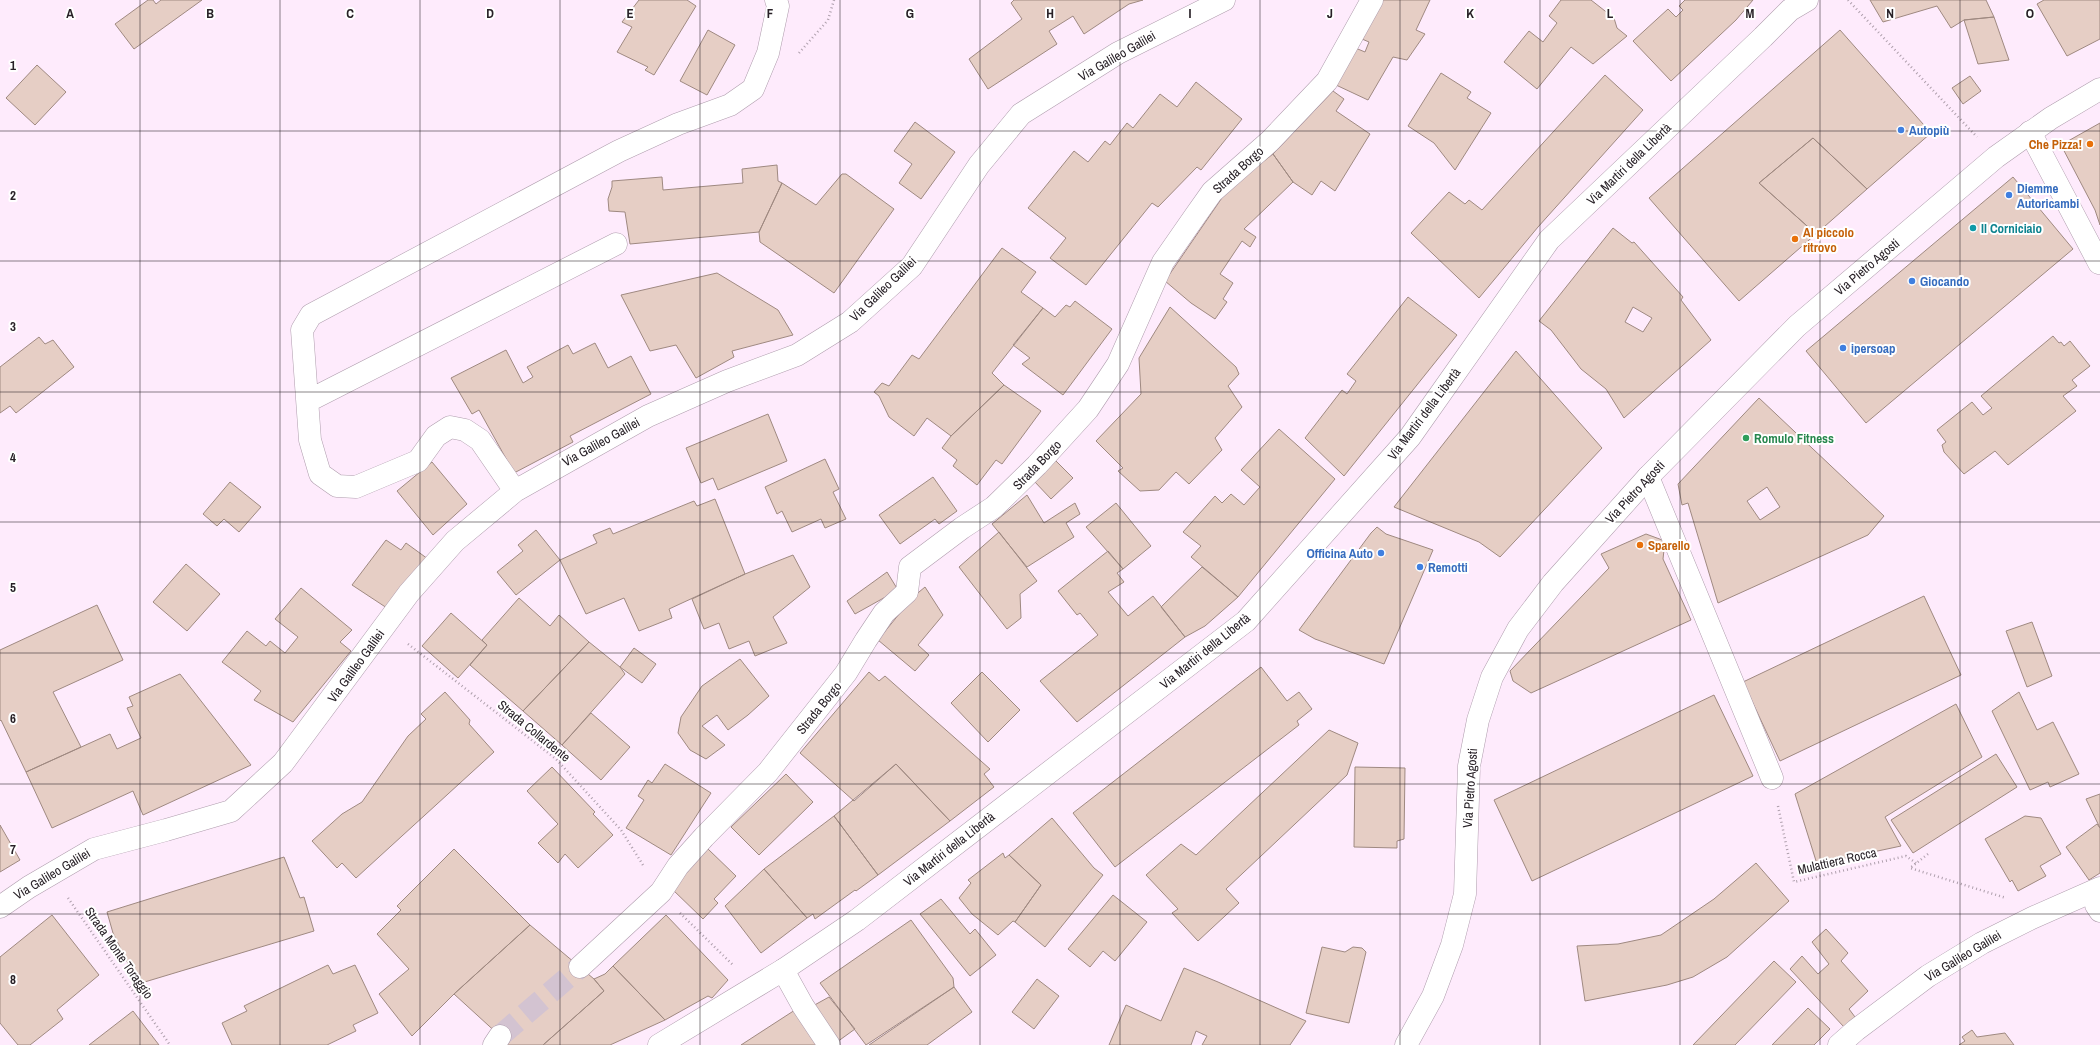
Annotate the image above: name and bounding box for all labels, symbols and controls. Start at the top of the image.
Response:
text: A [66,5,74,22]
text: B [206,5,214,22]
text: C [346,5,354,22]
text: D [486,5,494,22]
text: E [626,5,634,22]
text: F [767,5,774,22]
text: G [906,5,914,22]
text: H [1046,5,1054,22]
text: I [1189,5,1192,22]
text: J [1327,5,1333,22]
text: K [1466,5,1474,22]
text: L [1607,5,1614,22]
text: M [1746,5,1755,22]
text: N [1886,5,1894,22]
text: O [2026,5,2034,22]
street label: Via Galileo Galilei [1075,27,1159,85]
text: 1 [10,57,16,74]
street label: Via Martiri della Libertà [1583,119,1675,209]
place label: Autopiù [1909,122,1949,139]
marker: Autopiù [1896,125,1906,135]
place label: Che Pizza! [2029,136,2082,153]
marker: Che Pizza! [2085,139,2095,149]
street label: Strada Borgo [1209,143,1267,197]
place label: Diemme Autoricambi [2017,180,2079,212]
text: 2 [10,187,16,204]
marker: Diemme Autoricambi [2004,190,2014,200]
place label: Il Corniciaio [1981,220,2042,237]
marker: Il Corniciaio [1968,223,1978,233]
place label: Al piccolo ritrovo [1803,224,1854,256]
marker: Al piccolo ritrovo [1790,234,1800,244]
street label: Via Pietro Agosti [1831,235,1903,299]
street label: Via Galileo Galilei [846,253,920,325]
place label: Giocando [1920,273,1969,290]
marker: Giocando [1907,276,1917,286]
text: 3 [10,318,16,335]
place label: ipersoap [1851,340,1895,357]
marker: ipersoap [1838,343,1848,353]
street label: Via Martiri della Libertà [1384,364,1464,464]
street label: Via Galileo Galilei [559,414,643,470]
place label: Romulo Fitness [1754,430,1834,447]
marker: Romulo Fitness [1741,433,1751,443]
street label: Strada Borgo [1009,436,1065,494]
text: 4 [10,449,16,466]
street label: Via Pietro Agosti [1602,457,1668,527]
place label: Sparello [1648,537,1690,554]
marker: Sparello [1635,540,1645,550]
place label: Officina Auto [1306,545,1373,562]
marker: Officina Auto [1376,548,1386,558]
place label: Remotti [1428,559,1468,576]
marker: Remotti [1415,562,1425,572]
text: 5 [10,579,16,596]
street label: Via Martiri della Libertà [1156,609,1254,693]
street label: Via Galileo Galilei [324,626,388,706]
street label: Strada Borgo [793,678,845,738]
street label: Strada Collardente [494,696,574,766]
text: 6 [10,710,16,727]
street label: Via Pietro Agosti [1459,748,1481,828]
street label: Via Martiri della Libertà [900,808,998,890]
text: 7 [10,841,16,858]
street label: Via Galileo Galilei [11,844,93,904]
street label: Mulattiera Rocca [1796,844,1878,878]
street label: Strada Monte Toraggio [81,904,157,1002]
street label: Via Galileo Galilei [1922,926,2004,986]
text: 8 [10,971,16,988]

